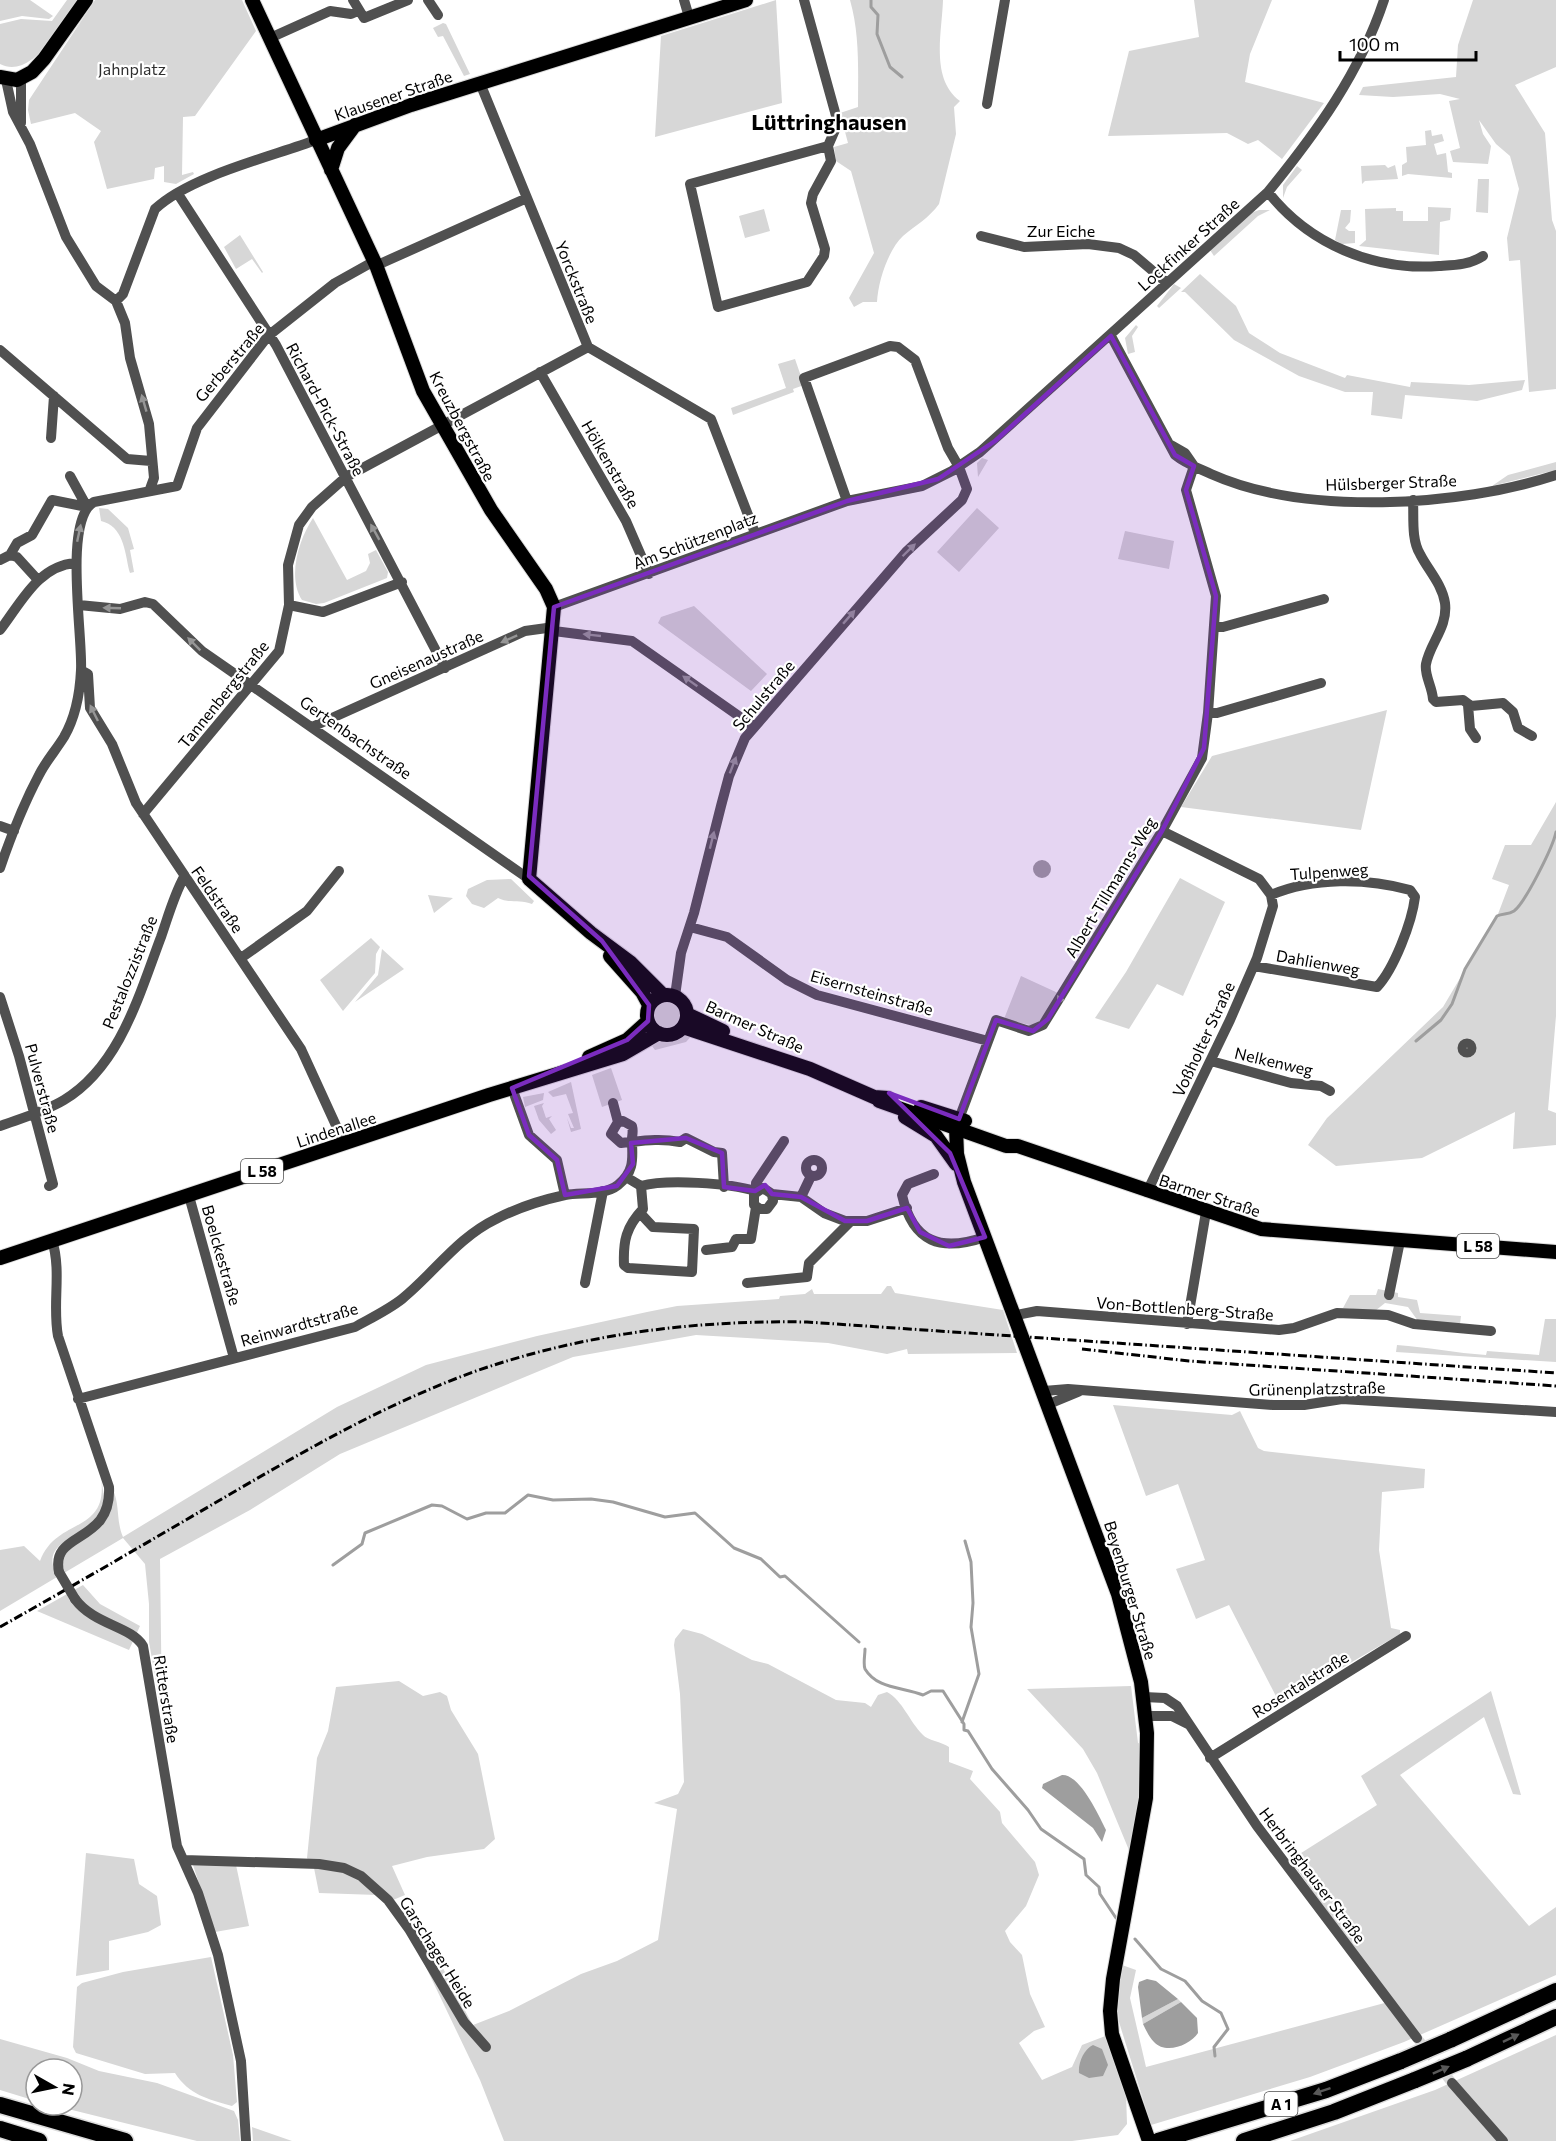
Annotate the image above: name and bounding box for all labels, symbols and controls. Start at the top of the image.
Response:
scale bar [1340,24,1476,62]
text: 100 m [1349,33,1399,55]
park label: Jahnplatz [98,59,166,78]
street label: Klausener Straße [332,66,454,124]
district label: Lüttringhausen [751,108,907,135]
street label: Lockfinker Straße [1133,194,1243,294]
street label: Zur Eiche [1027,221,1095,240]
street label: Yorckstraße [552,238,602,326]
street label: Gerberstraße [191,319,267,405]
street label: Richard-Pick-Straße [283,339,369,479]
street label: Kreuzbergstraße [426,368,500,484]
one-way arrow [139,394,148,412]
street label: Hölkenstraße [578,417,644,511]
street label: Hülsberger Straße [1325,470,1457,494]
street label: Am Schützenplatz [630,507,760,573]
one-way arrow [75,523,85,542]
one-way arrow [370,523,380,540]
one-way arrow [901,543,915,557]
one-way arrow [103,603,122,613]
one-way arrow [842,610,855,625]
street label: Gneisenaustraße [366,625,486,693]
one-way arrow [582,630,601,640]
one-way arrow [500,634,517,643]
street label: Tannenbergstraße [174,636,272,752]
one-way arrow [188,637,202,651]
street label: Schulstraße [728,656,798,734]
one-way arrow [682,676,697,688]
street label: Gertenbachstraße [296,691,416,783]
one-way arrow [89,704,98,721]
one-way arrow [729,756,739,774]
street label: Albert-Tillmanns-Weg [1061,813,1160,961]
one-way arrow [708,831,718,849]
street label: Tulpenweg [1289,859,1369,883]
street label: Feldstraße [188,862,248,936]
street label: Pestalozzistraße [98,913,160,1031]
street label: Dahlienweg [1275,945,1362,979]
street label: Eisernsteinstraße [808,965,936,1019]
street label: Voßholter Straße [1168,978,1238,1100]
one-way arrow [1056,988,1067,1004]
street label: Barmer Straße [703,996,807,1056]
street label: Pulverstraße [22,1041,64,1135]
street label: Nelkenweg [1233,1043,1315,1079]
street label: Lindenallee [294,1107,378,1151]
road number: L 58 [241,1159,283,1183]
street label: Barmer Straße [1157,1170,1263,1220]
street label: Boelckestraße [199,1203,245,1307]
road number: L 58 [1457,1234,1499,1258]
street label: Von-Bottlenberg-Straße [1096,1292,1274,1324]
street label: Reinwardtstraße [238,1298,360,1350]
street label: Grünenplatzstraße [1248,1377,1386,1399]
street label: Beyenburger Straße [1101,1518,1161,1662]
street label: Rosentalstraße [1248,1647,1352,1721]
street label: Ritterstraße [151,1654,183,1744]
street label: Herbringhauser Straße [1256,1803,1370,1947]
street label: Garschager Heide [396,1893,480,2011]
one-way arrow [1503,2034,1520,2043]
north arrow [24,2057,84,2117]
one-way arrow [1432,2065,1450,2074]
text: N [59,2082,80,2097]
one-way arrow [1313,2086,1331,2096]
road number: A 1 [1264,2092,1298,2116]

